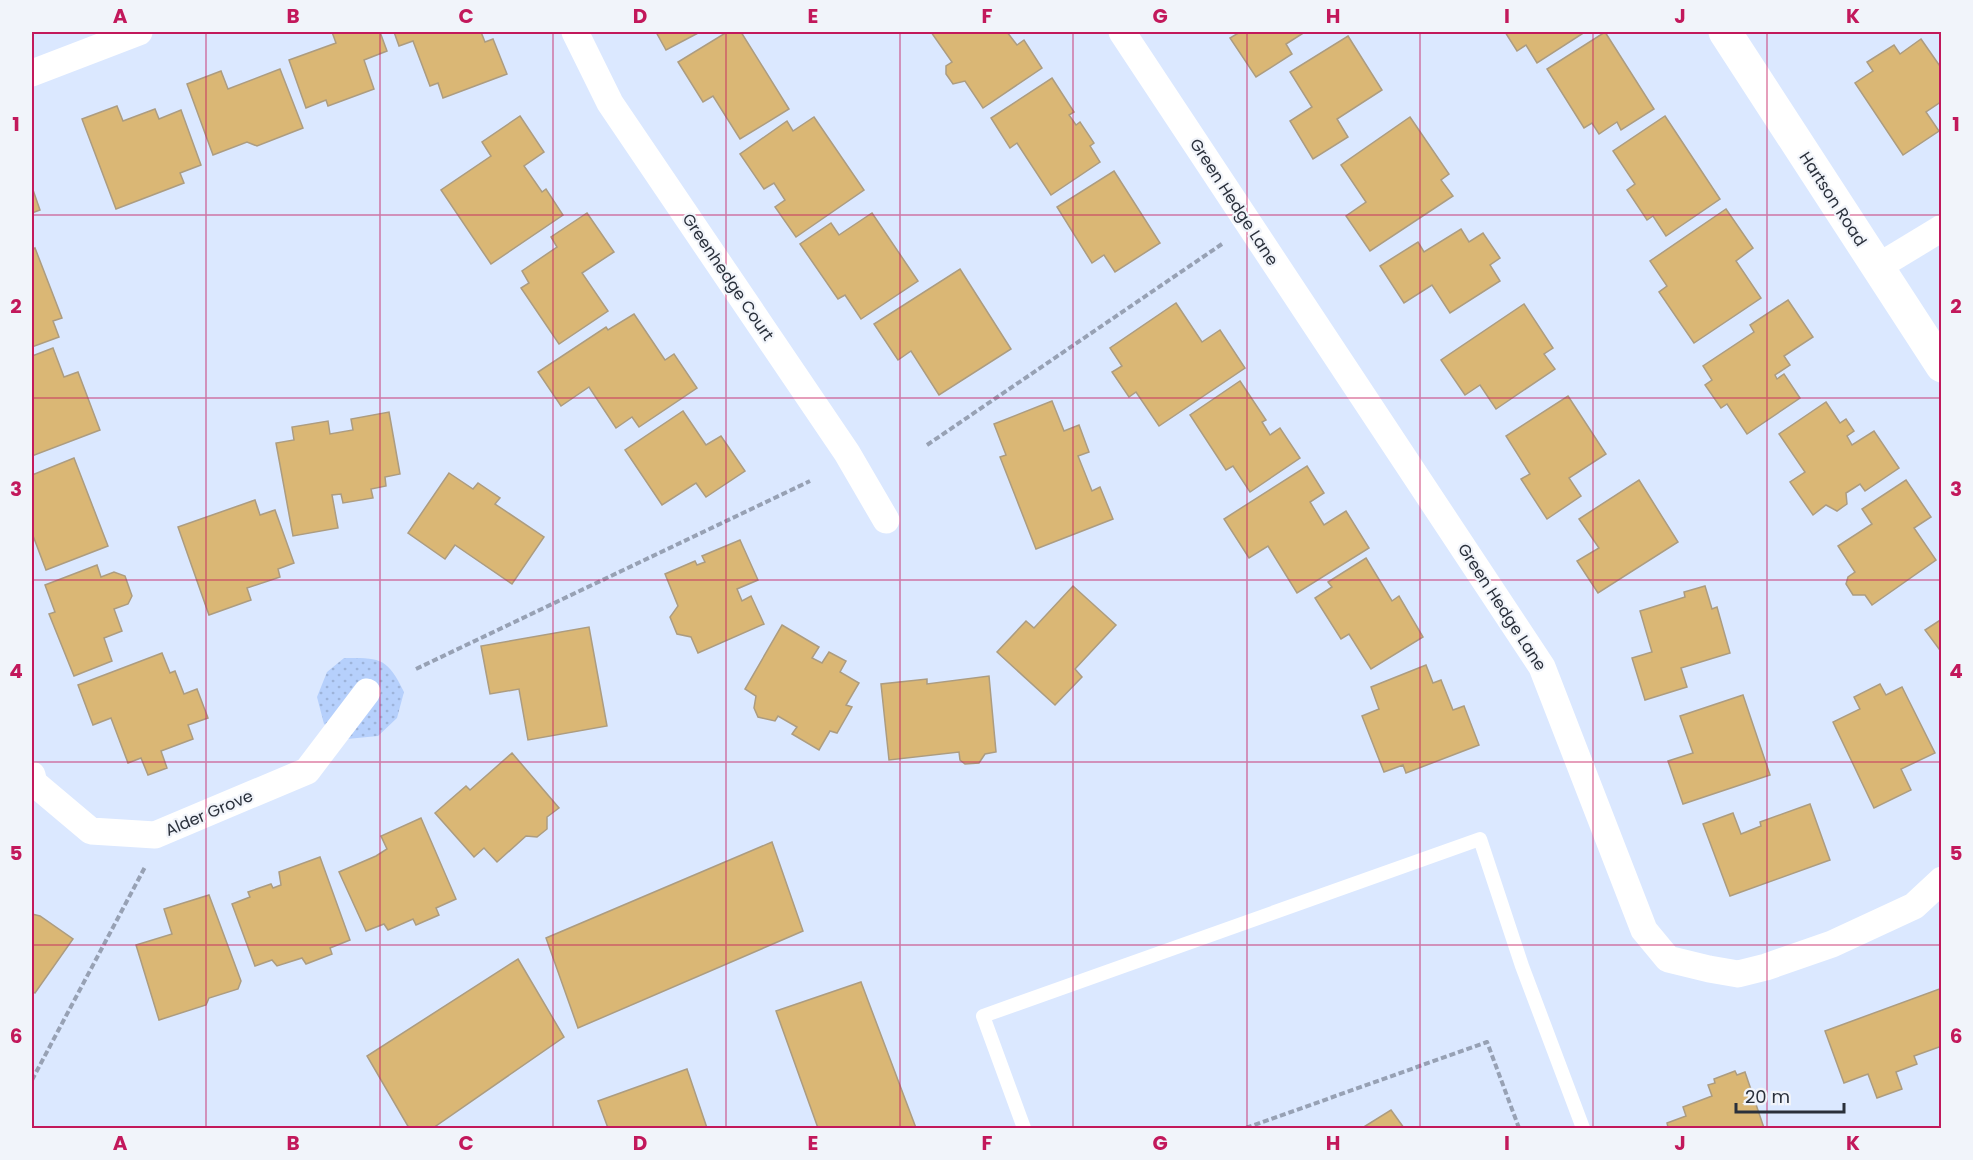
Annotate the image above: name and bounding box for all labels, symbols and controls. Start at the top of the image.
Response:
text: A [113,2,128,30]
text: B [286,2,300,30]
text: C [458,2,474,30]
text: D [633,2,647,30]
text: E [808,2,818,30]
text: F [982,2,993,30]
text: G [1152,2,1168,30]
text: H [1326,2,1340,30]
text: I [1504,2,1510,30]
text: J [1674,2,1686,30]
text: K [1846,2,1860,30]
text: 1 [12,110,20,138]
text: 1 [1952,110,1960,138]
street label: Green Hedge Lane [1184,134,1284,270]
street label: Hartson Road [1794,147,1872,251]
street label: Greenhedge Court [677,209,779,345]
text: 2 [10,292,22,320]
text: 2 [1950,292,1962,320]
text: 3 [10,475,22,503]
text: 3 [1950,475,1962,503]
street label: Green Hedge Lane [1452,539,1552,675]
text: 4 [9,657,23,685]
text: 4 [1949,657,1963,685]
street label: Alder Grove [162,784,256,842]
text: 5 [10,839,23,867]
text: 5 [1950,839,1963,867]
text: 6 [10,1022,22,1050]
text: 6 [1950,1022,1962,1050]
scale bar [1736,1076,1844,1114]
text: 20 m [1745,1084,1790,1109]
text: A [113,1129,128,1157]
text: B [286,1129,300,1157]
text: C [458,1129,474,1157]
text: D [633,1129,647,1157]
text: E [808,1129,818,1157]
text: F [982,1129,993,1157]
text: G [1152,1129,1168,1157]
text: H [1326,1129,1340,1157]
text: I [1504,1129,1510,1157]
text: J [1674,1129,1686,1157]
text: K [1846,1129,1860,1157]

